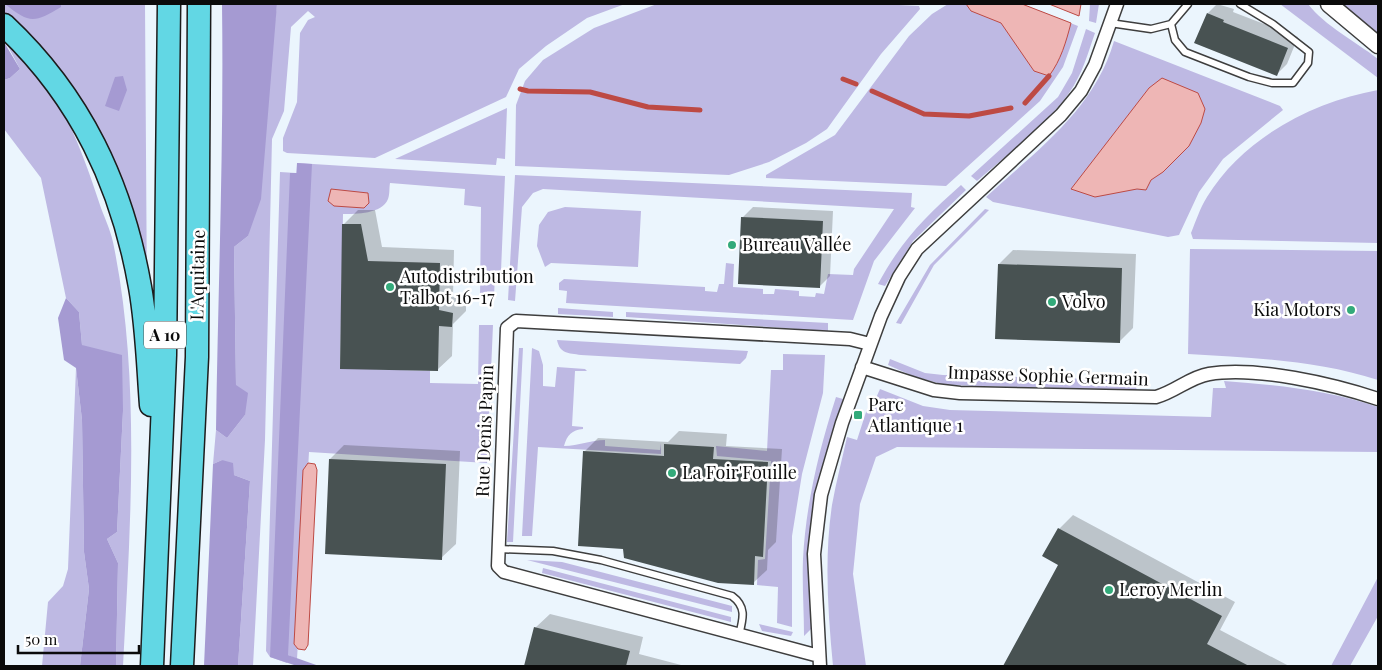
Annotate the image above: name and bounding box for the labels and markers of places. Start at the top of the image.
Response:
place label: Bureau Vallée [742,232,851,256]
marker: Bureau Vallée [726,239,738,251]
place label: Autodistribution Talbot 16-17 [399,264,534,309]
marker: Autodistribution Talbot 16-17 [384,281,396,293]
place label: Volvo [1061,289,1106,313]
marker: Volvo [1046,296,1058,308]
place label: Kia Motors [1253,297,1341,321]
marker: Kia Motors [1345,304,1357,316]
place label: Parc Atlantique 1 [867,392,963,437]
marker: Parc Atlantique 1 [852,409,864,421]
place label: La Foir'Fouille [682,460,797,484]
marker: La Foir'Fouille [666,467,678,479]
place label: Leroy Merlin [1119,577,1223,601]
marker: Leroy Merlin [1103,584,1115,596]

